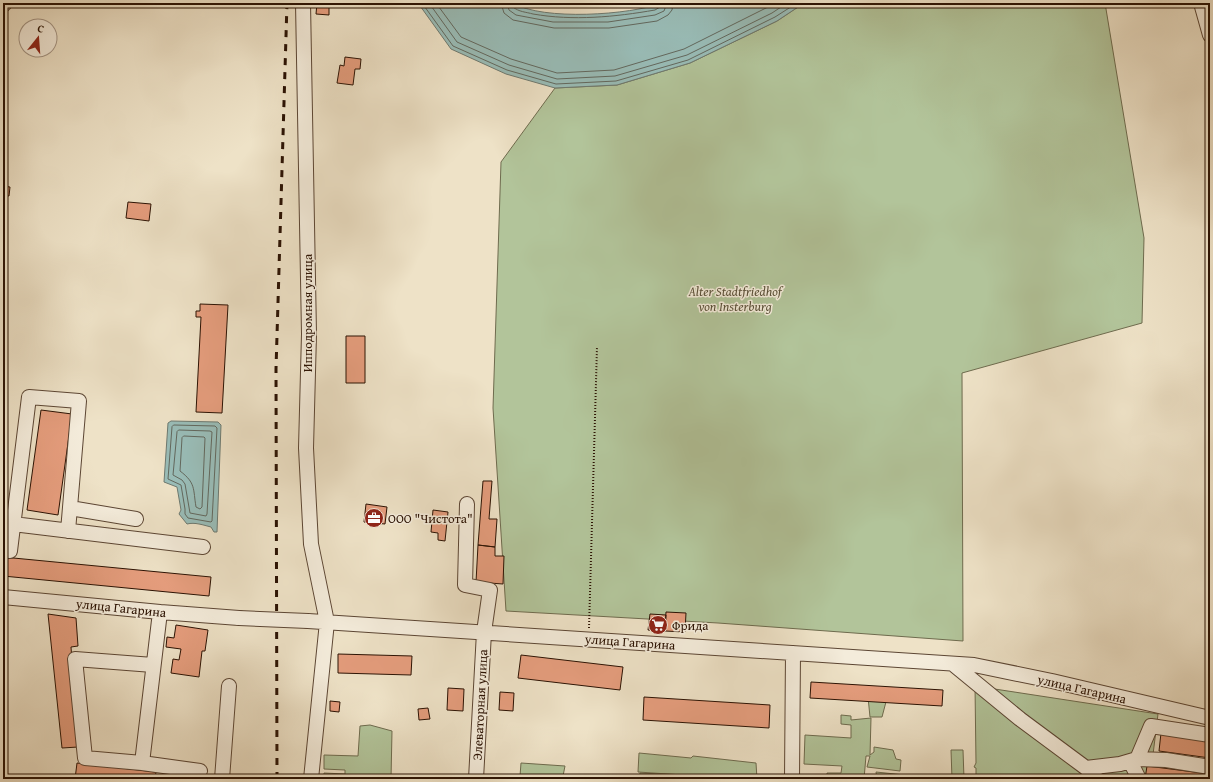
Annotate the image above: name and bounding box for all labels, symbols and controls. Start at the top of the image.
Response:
north arrow [18,18,58,58]
text: С [36,20,46,37]
street label: Ипподромная улица [298,253,317,372]
park label: Alter Stadtfriedhof von Insterburg [687,282,784,316]
office icon: ООО "Чистота" [363,507,385,529]
place label: ООО "Чистота" [388,509,473,528]
street label: улица Гагарина [74,594,168,622]
supermarket icon: Фрида [647,614,669,636]
place label: Фрида [672,616,709,635]
street label: улица Гагарина [583,629,677,655]
street label: Элеваторная улица [468,648,492,761]
street label: улица Гагарина [1035,669,1129,709]

